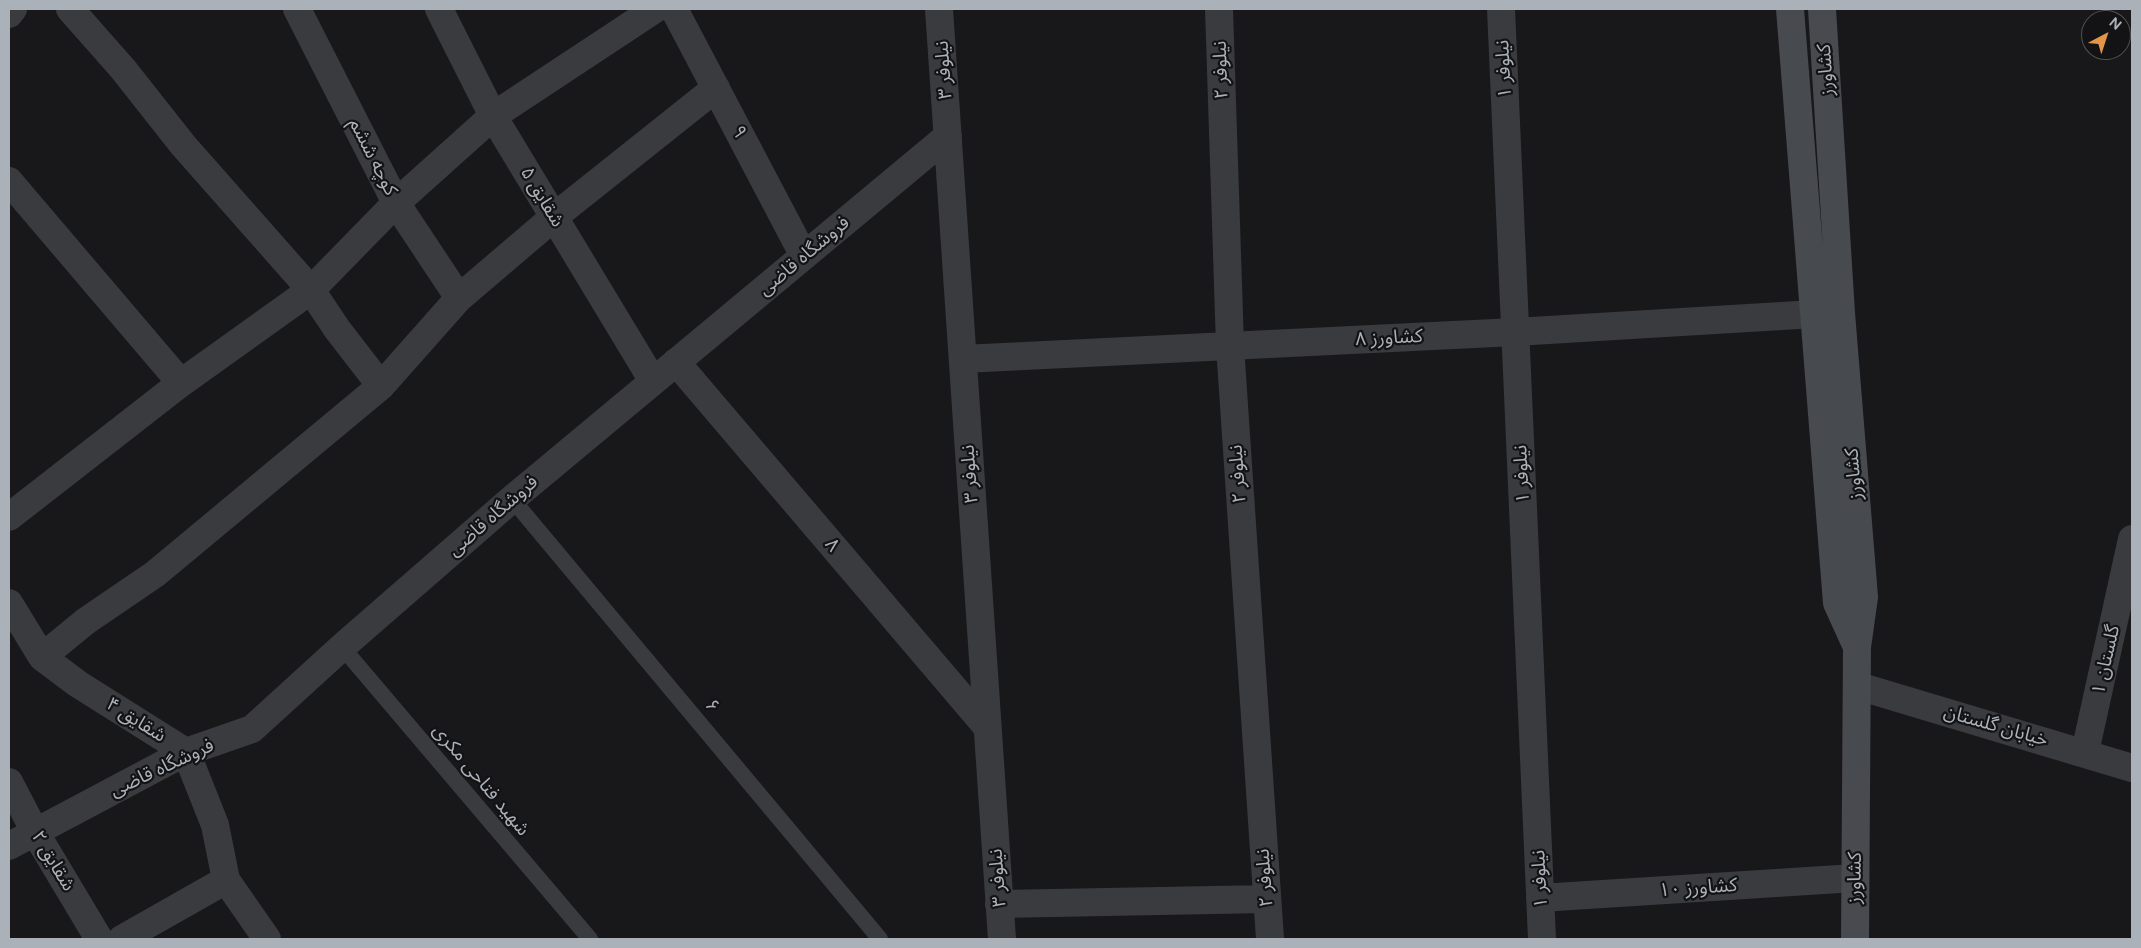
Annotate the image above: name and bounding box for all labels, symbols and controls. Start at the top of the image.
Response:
north arrow [2081,10,2131,60]
text: N [2106,14,2125,34]
street label: نیلوفر ۱ [1491,39,1517,99]
street label: نیلوفر ۳ [931,40,957,100]
street label: نیلوفر ۲ [1209,40,1233,100]
street label: کشاورز [1813,43,1839,97]
street label: کوچه ششم [344,115,402,199]
street label: ۹ [726,122,752,142]
street label: شقایق ۵ [515,163,569,231]
street label: فروشگاه قاضی [754,211,854,301]
street label: کشاورز ۸ [1355,325,1423,351]
street label: نیلوفر ۳ [957,444,983,504]
street label: نیلوفر ۲ [1225,444,1251,504]
street label: نیلوفر ۱ [1509,444,1535,504]
street label: کشاورز [1840,447,1868,501]
street label: فروشگاه قاضی [443,471,543,561]
street label: ۸ [820,534,844,556]
street label: گلستان ۱ [2087,623,2125,697]
street label: شقایق ۴ [102,693,170,747]
street label: ۶ [700,695,724,717]
street label: خیابان گلستان [1941,700,2051,752]
street label: شهید فتاحی مکری [428,719,534,841]
street label: فروشگاه قاضی [106,734,218,802]
street label: شقایق ۲ [26,827,80,895]
street label: نیلوفر ۳ [985,848,1011,908]
street label: نیلوفر ۲ [1252,848,1278,908]
street label: نیلوفر ۱ [1527,849,1553,909]
street label: کشاورز [1843,852,1867,904]
street label: کشاورز ۱۰ [1658,874,1738,902]

